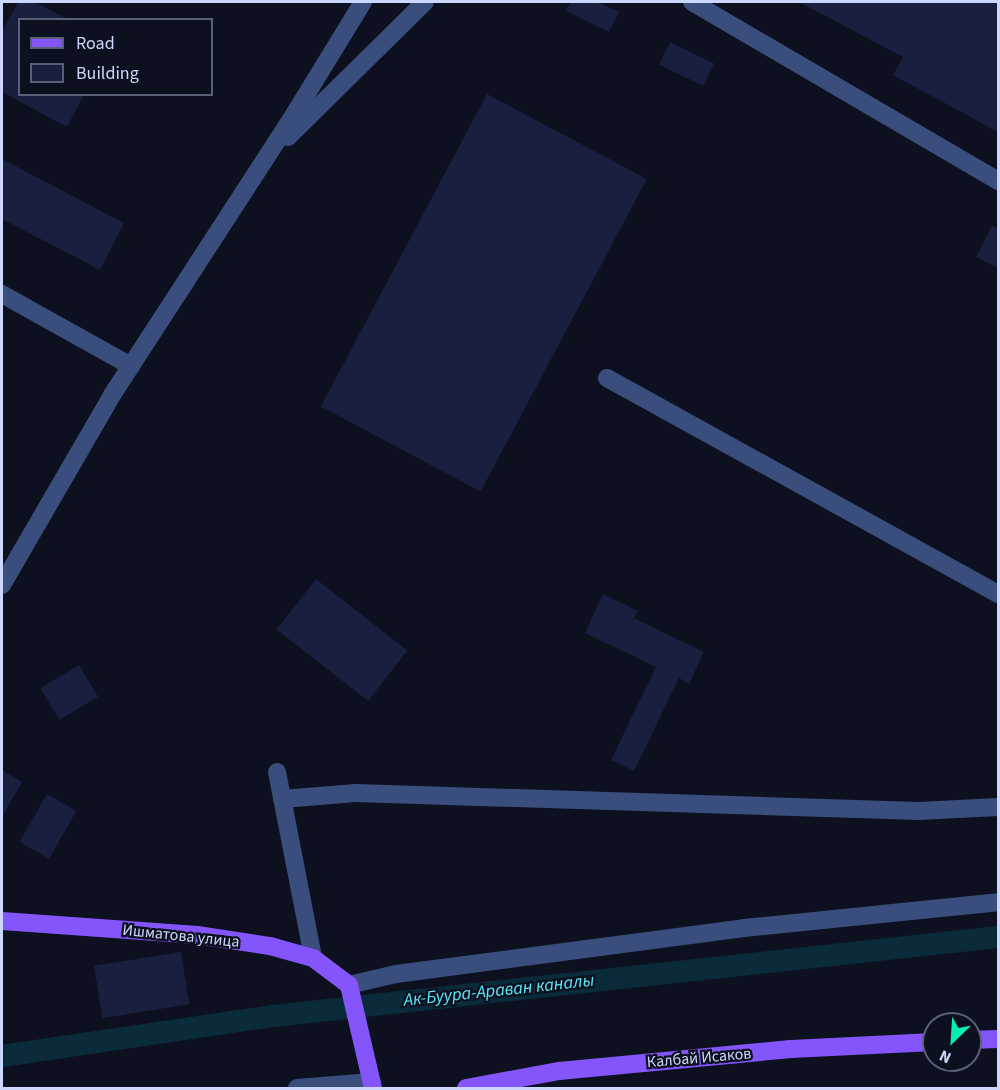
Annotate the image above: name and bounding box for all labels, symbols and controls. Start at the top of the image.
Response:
legend [18,18,213,96]
text: Road [76,31,115,56]
text: Building [76,61,139,86]
street label: Ишматова улица [122,920,240,952]
water label: Ак-Буура-Араван каналы [403,970,595,1012]
north arrow [922,1012,982,1072]
street label: Калбай Исаков [646,1044,752,1072]
text: N [936,1044,955,1069]

